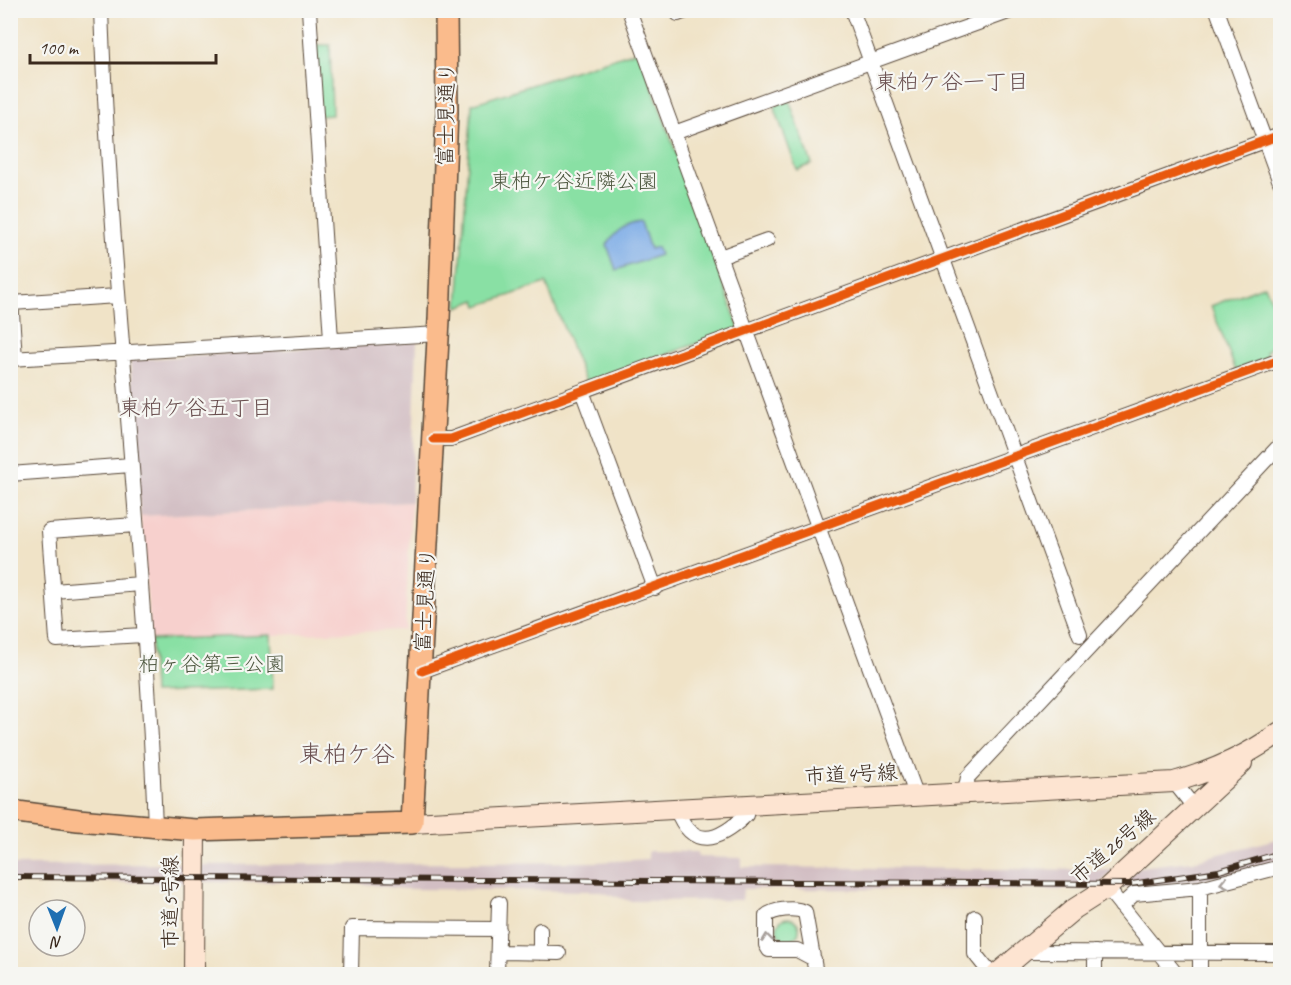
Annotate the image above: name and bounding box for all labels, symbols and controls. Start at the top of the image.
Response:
scale bar [30,27,216,65]
text: 100 m [39,37,80,59]
street label: 富士見通り [432,61,460,167]
district label: 東柏ケ谷一丁目 [875,68,1029,96]
park label: 東柏ケ谷近隣公園 [490,168,658,194]
district label: 東柏ケ谷五丁目 [119,394,273,422]
street label: 富士見通り [409,547,441,653]
park label: 柏ヶ谷第三公園 [139,651,286,677]
district label: 東柏ケ谷 [299,739,395,769]
street label: 市道4号線 [804,759,898,789]
street label: 市道26号線 [1065,803,1161,889]
street label: 市道5号線 [157,855,183,949]
one-way arrow [1220,875,1230,888]
north arrow [27,898,87,958]
text: N [49,932,62,952]
one-way arrow [761,933,774,943]

